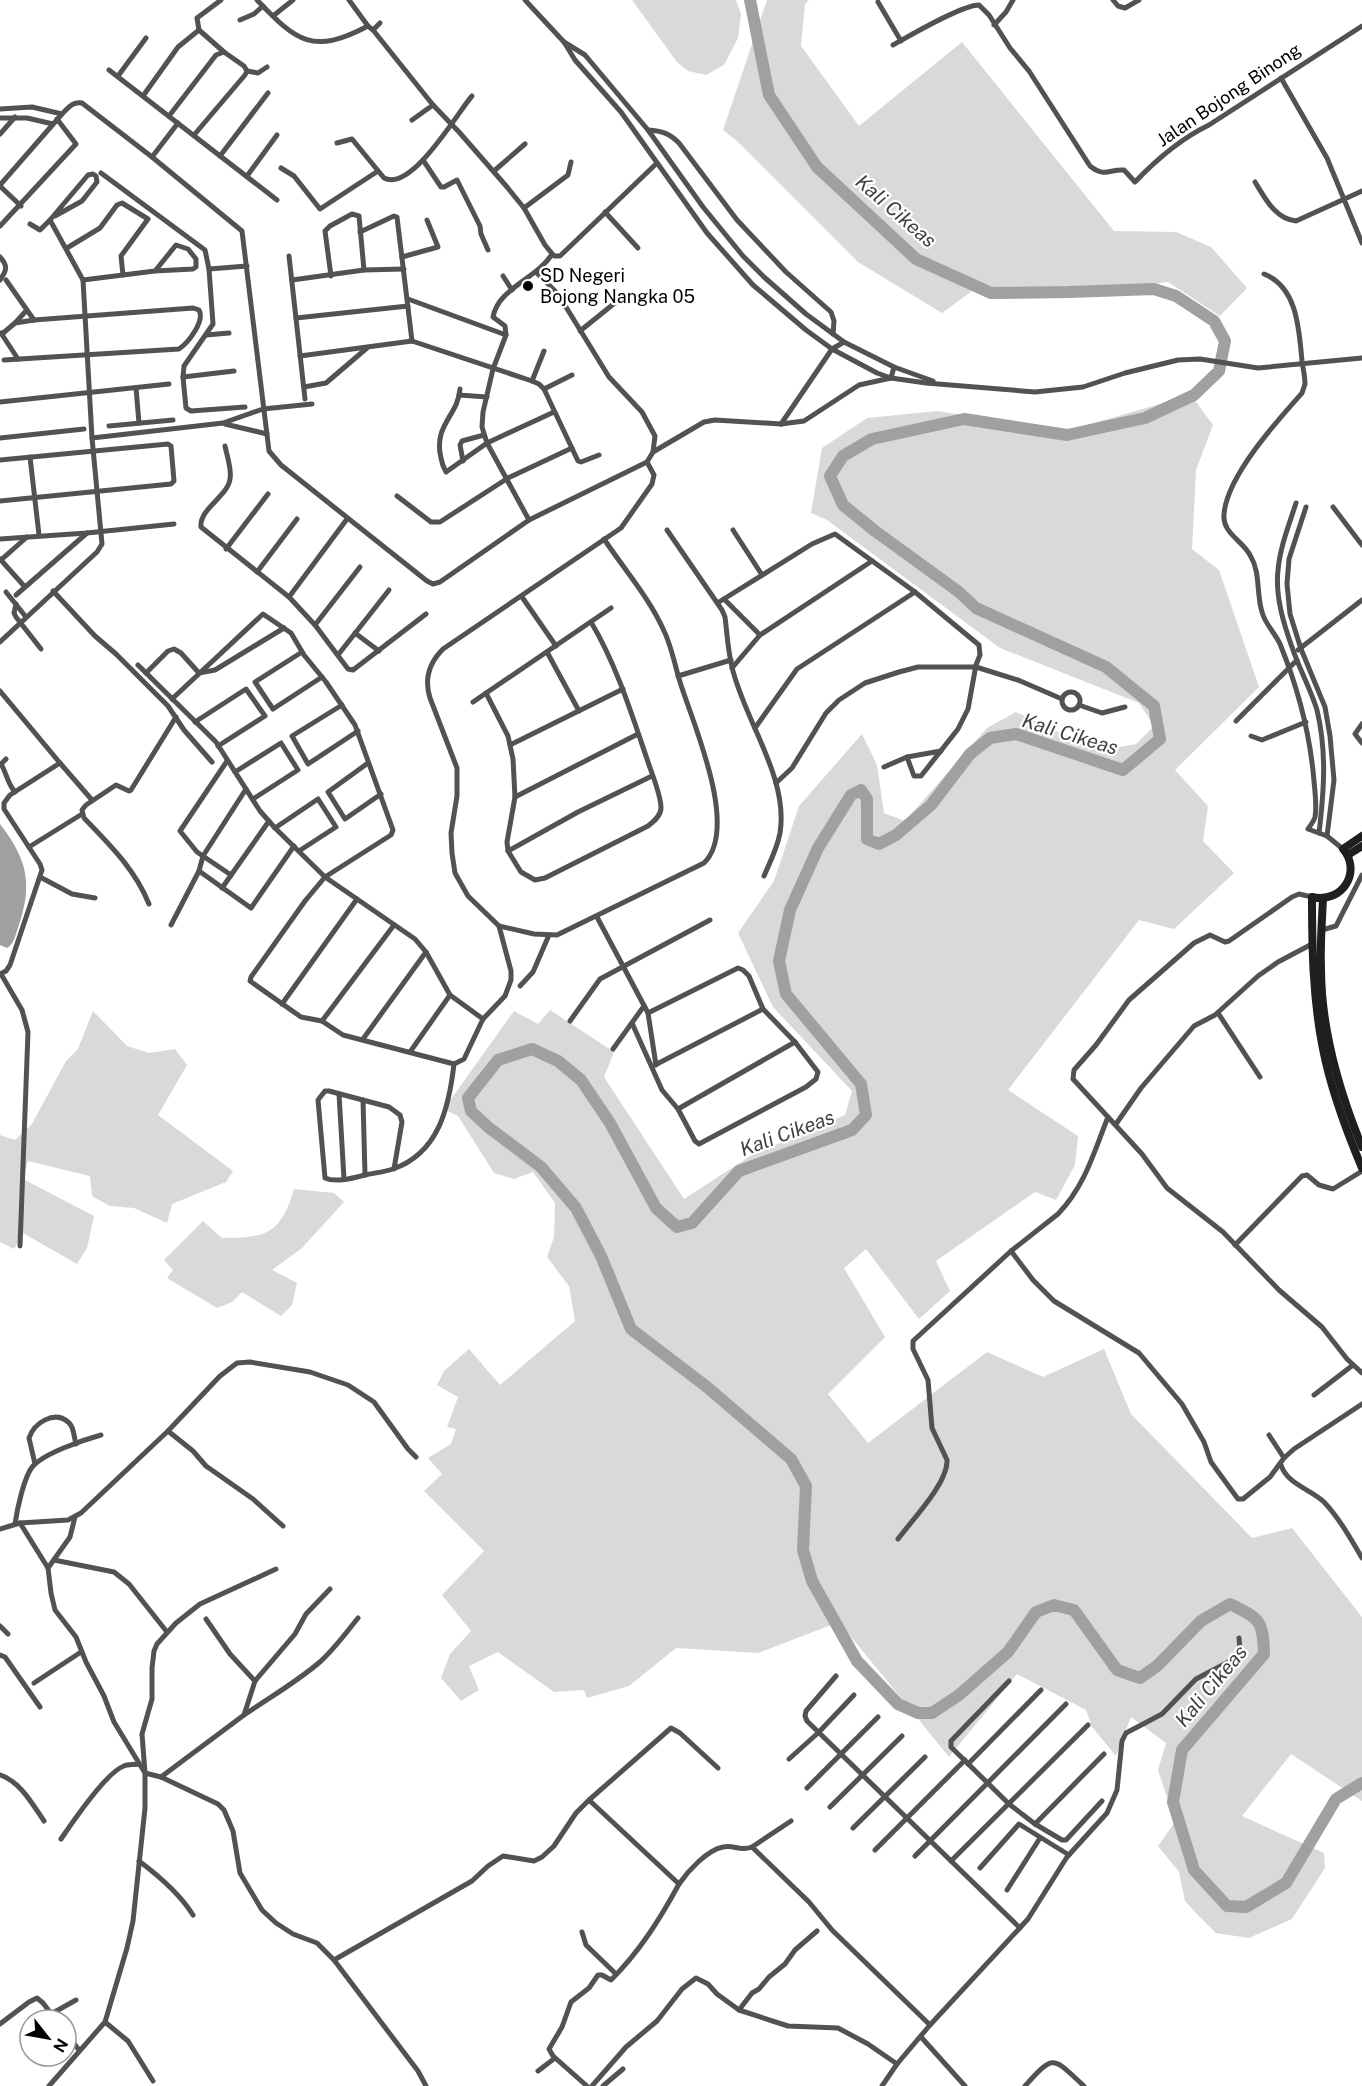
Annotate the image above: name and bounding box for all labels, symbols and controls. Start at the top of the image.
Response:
street label: Jalan Bojong Binong [1153,39,1305,151]
water label: Kali Cikeas [851,169,941,253]
place label: SD Negeri Bojong Nangka 05 [540,265,695,307]
marker: SD Negeri Bojong Nangka 05 [521,279,535,293]
water label: Kali Cikeas [1019,708,1121,760]
water label: Kali Cikeas [736,1105,838,1161]
water label: Kali Cikeas [1170,1640,1252,1732]
north arrow [18,2008,78,2068]
text: N [49,2035,72,2056]

